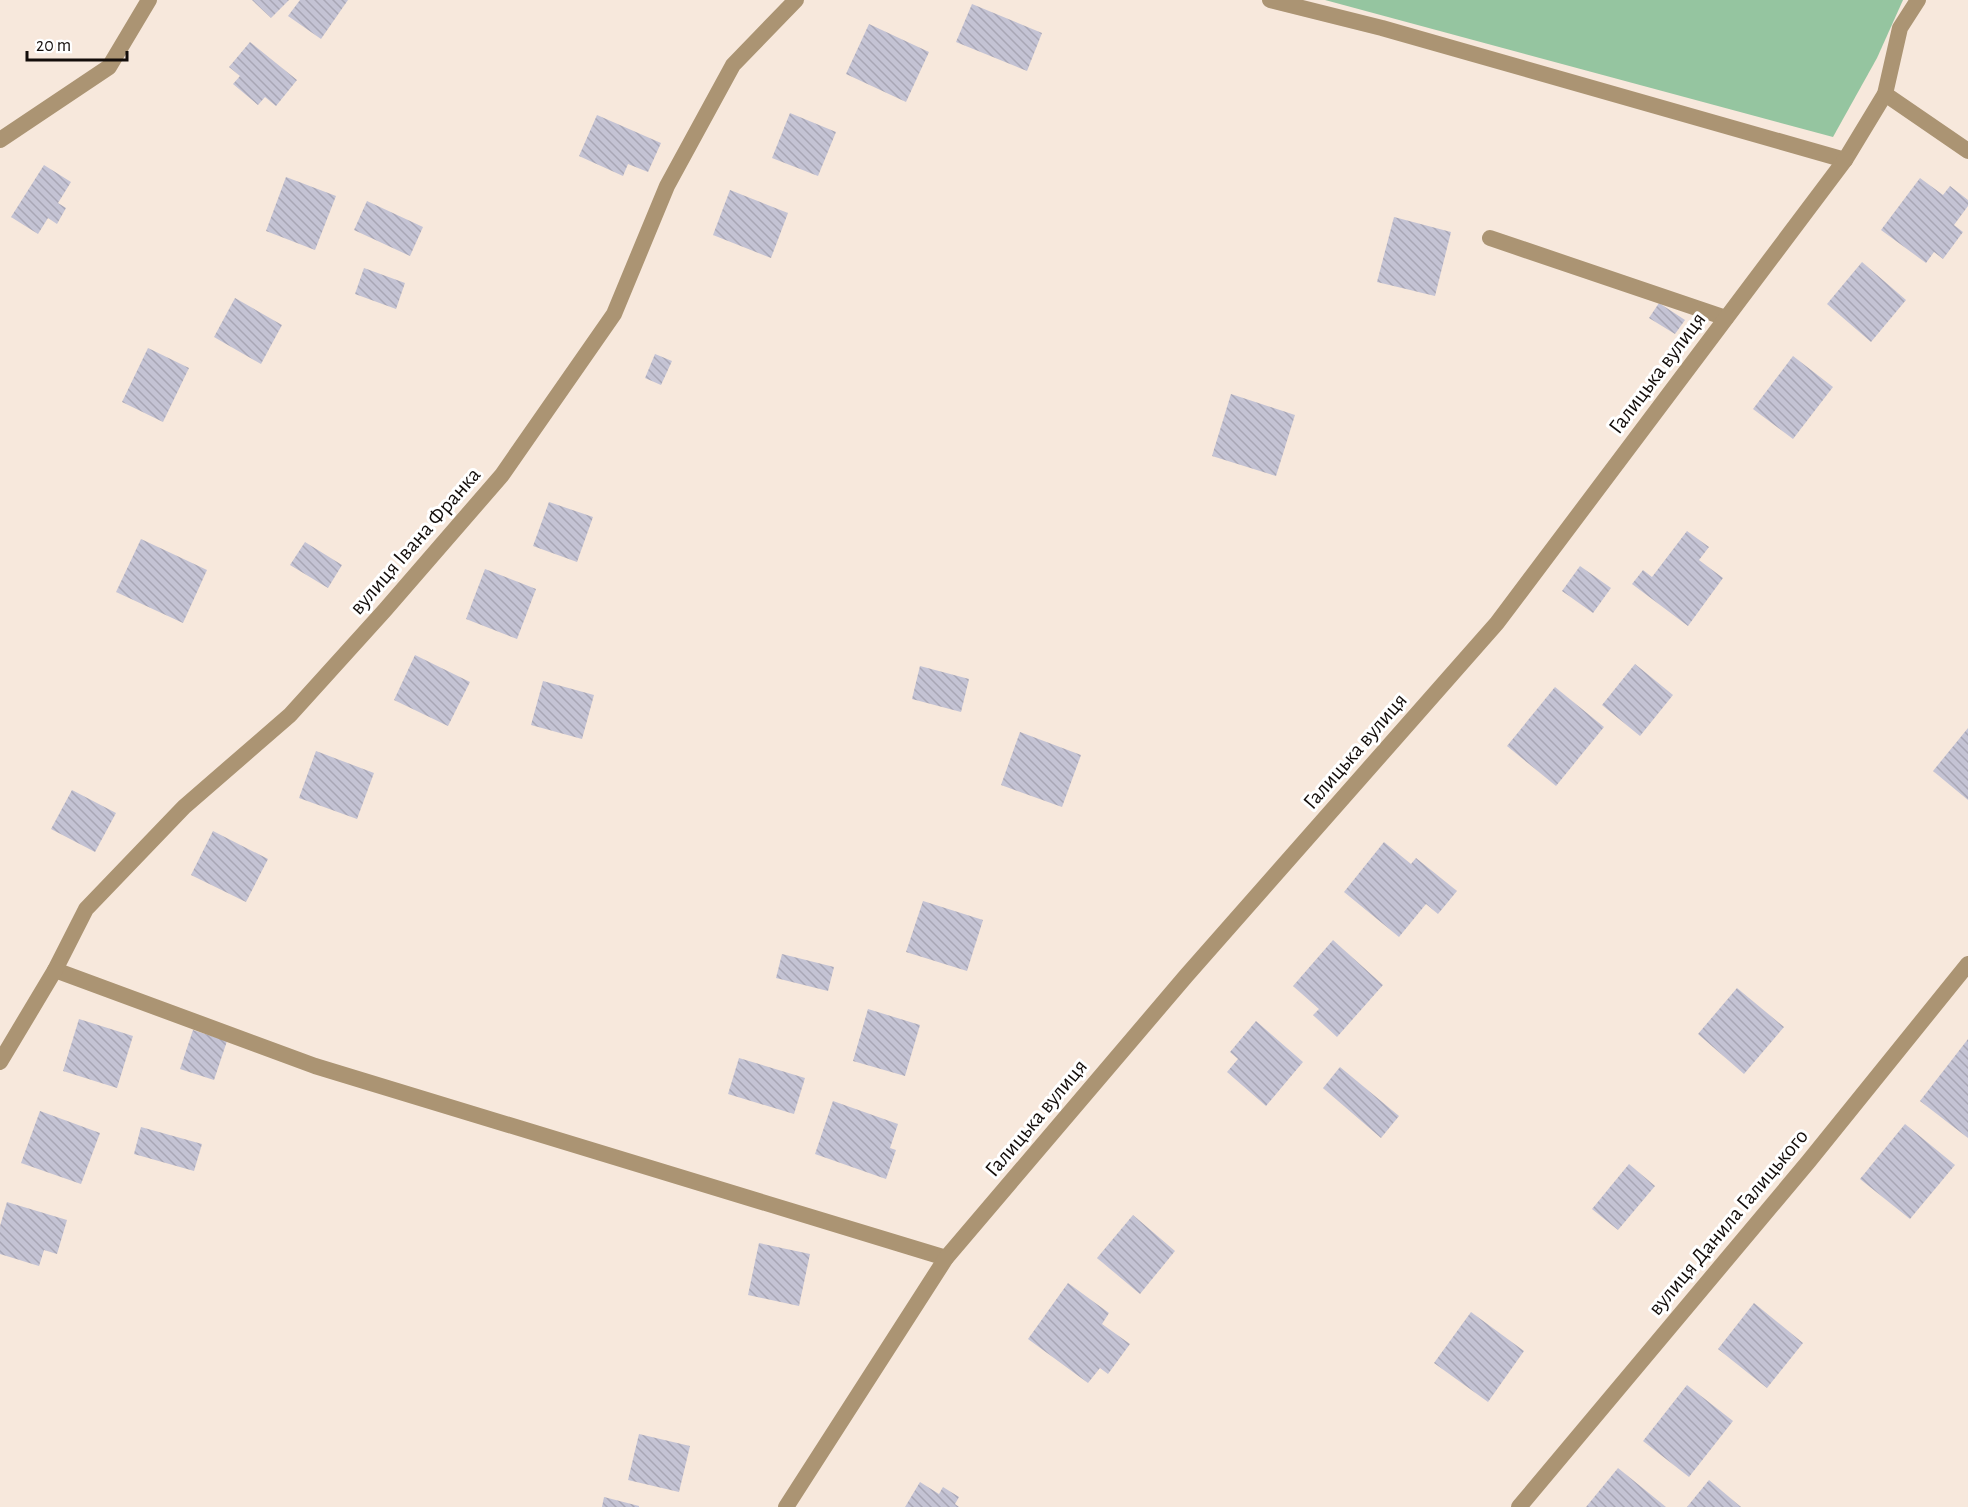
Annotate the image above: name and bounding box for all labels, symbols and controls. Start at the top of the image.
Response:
scale bar [27,24,128,62]
text: 20 m [36,37,71,55]
street label: Галицька вулиця [1604,308,1710,438]
street label: вулиця Івана Франка [345,463,485,619]
street label: Галицька вулиця [1299,689,1411,813]
street label: Галицька вулиця [981,1055,1091,1181]
street label: вулиця Данила Галицького [1644,1125,1812,1319]

